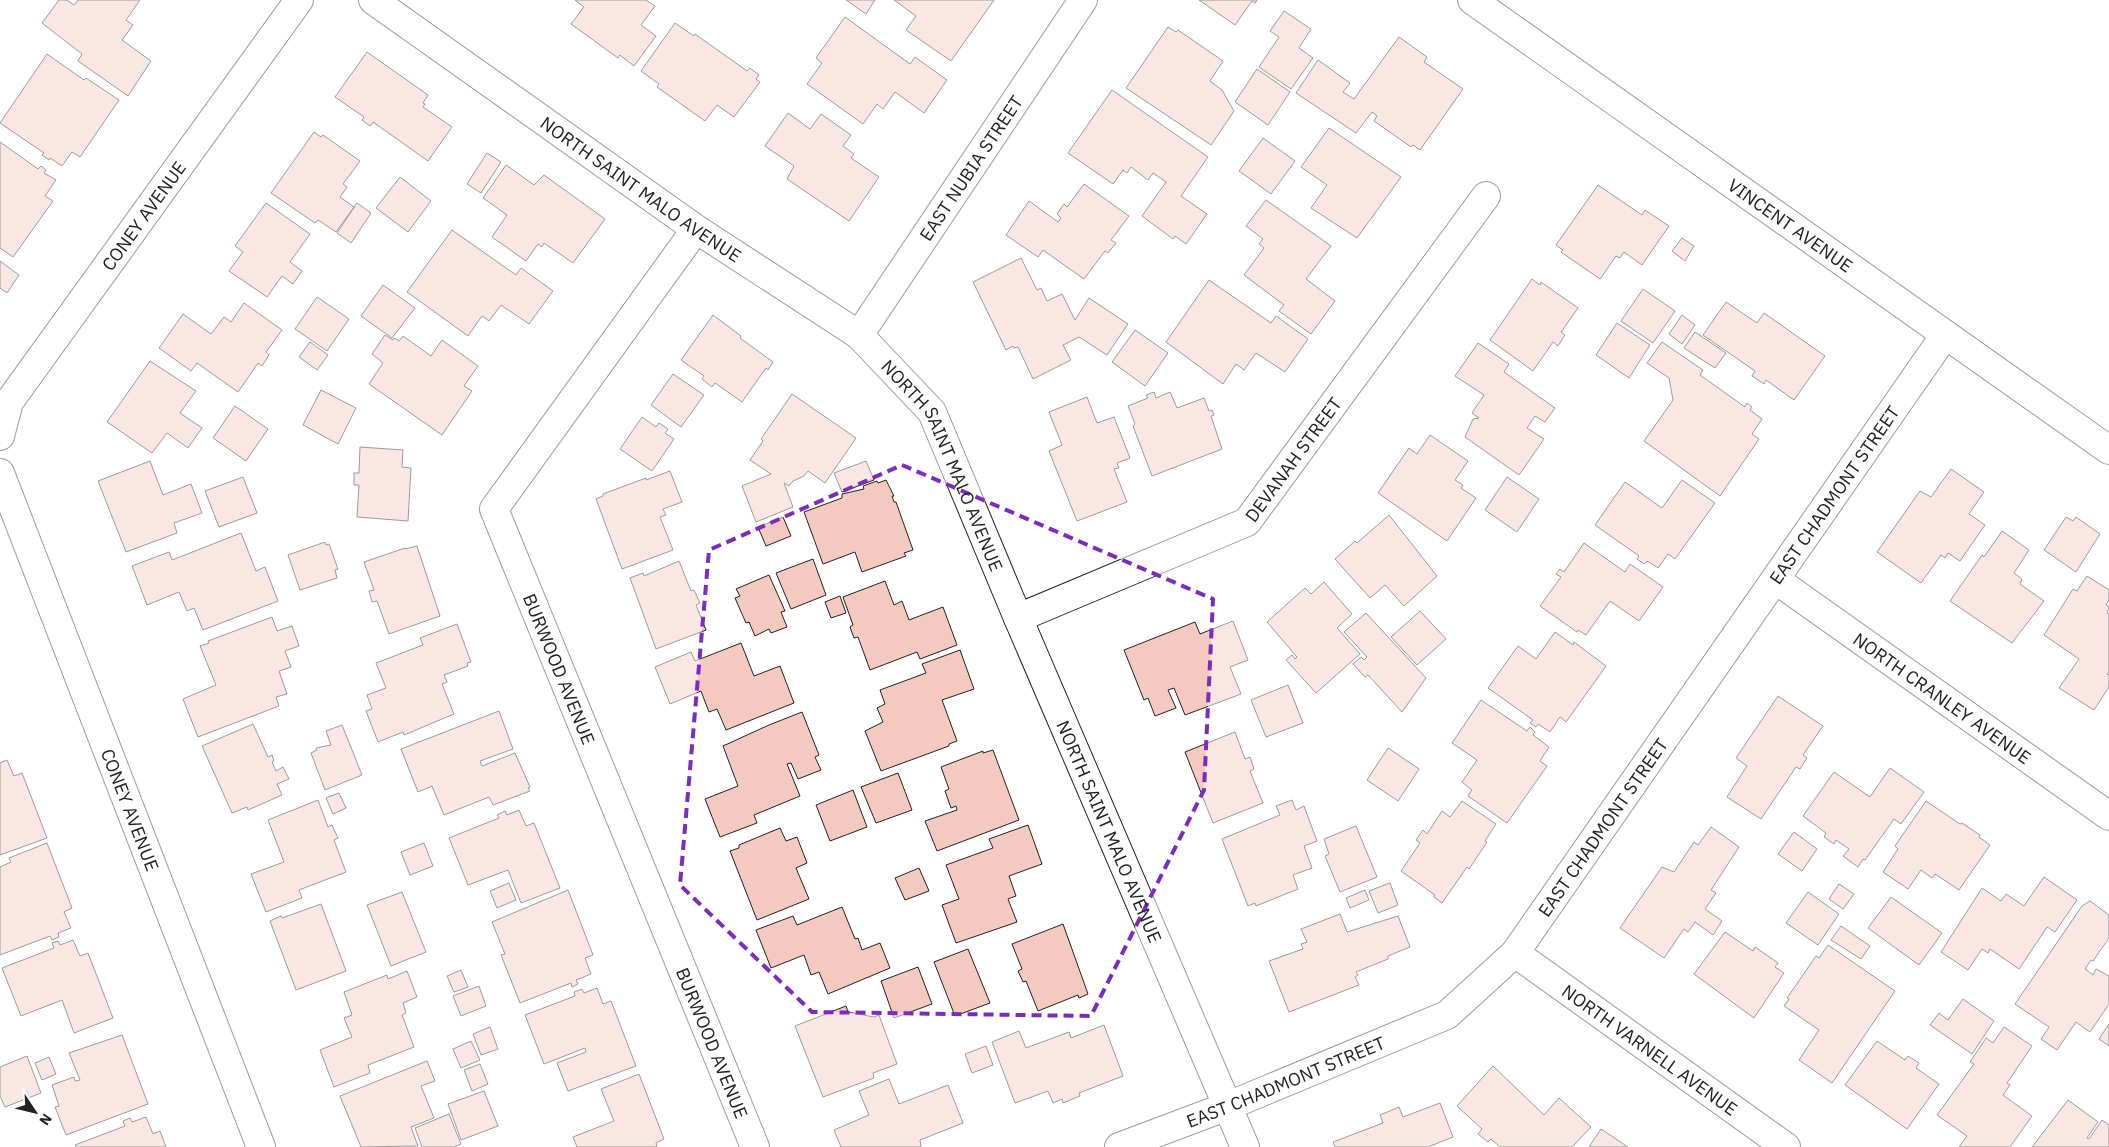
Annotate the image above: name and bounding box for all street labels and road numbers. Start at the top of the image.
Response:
street label: EAST NUBIA STREET [914,91,1028,245]
street label: NORTH SAINT MALO AVENUE [536,111,746,267]
street label: CONEY AVENUE [96,156,191,275]
street label: VINCENT AVENUE [1724,173,1857,277]
street label: NORTH SAINT MALO AVENUE [877,354,1009,575]
street label: DEVANAH STREET [1240,393,1346,526]
street label: EAST CHADMONT STREET [1764,401,1904,588]
street label: BURWOOD AVENUE [518,590,601,748]
street label: NORTH CRANLEY AVENUE [1849,627,2036,769]
street label: NORTH SAINT MALO AVENUE [1052,717,1167,946]
street label: EAST CHADMONT STREET [1533,733,1673,921]
street label: CONEY AVENUE [96,745,164,874]
street label: BURWOOD AVENUE [671,964,753,1122]
street label: NORTH VARNELL AVENUE [1558,979,1742,1120]
street label: EAST CHADMONT STREET [1183,1031,1388,1132]

